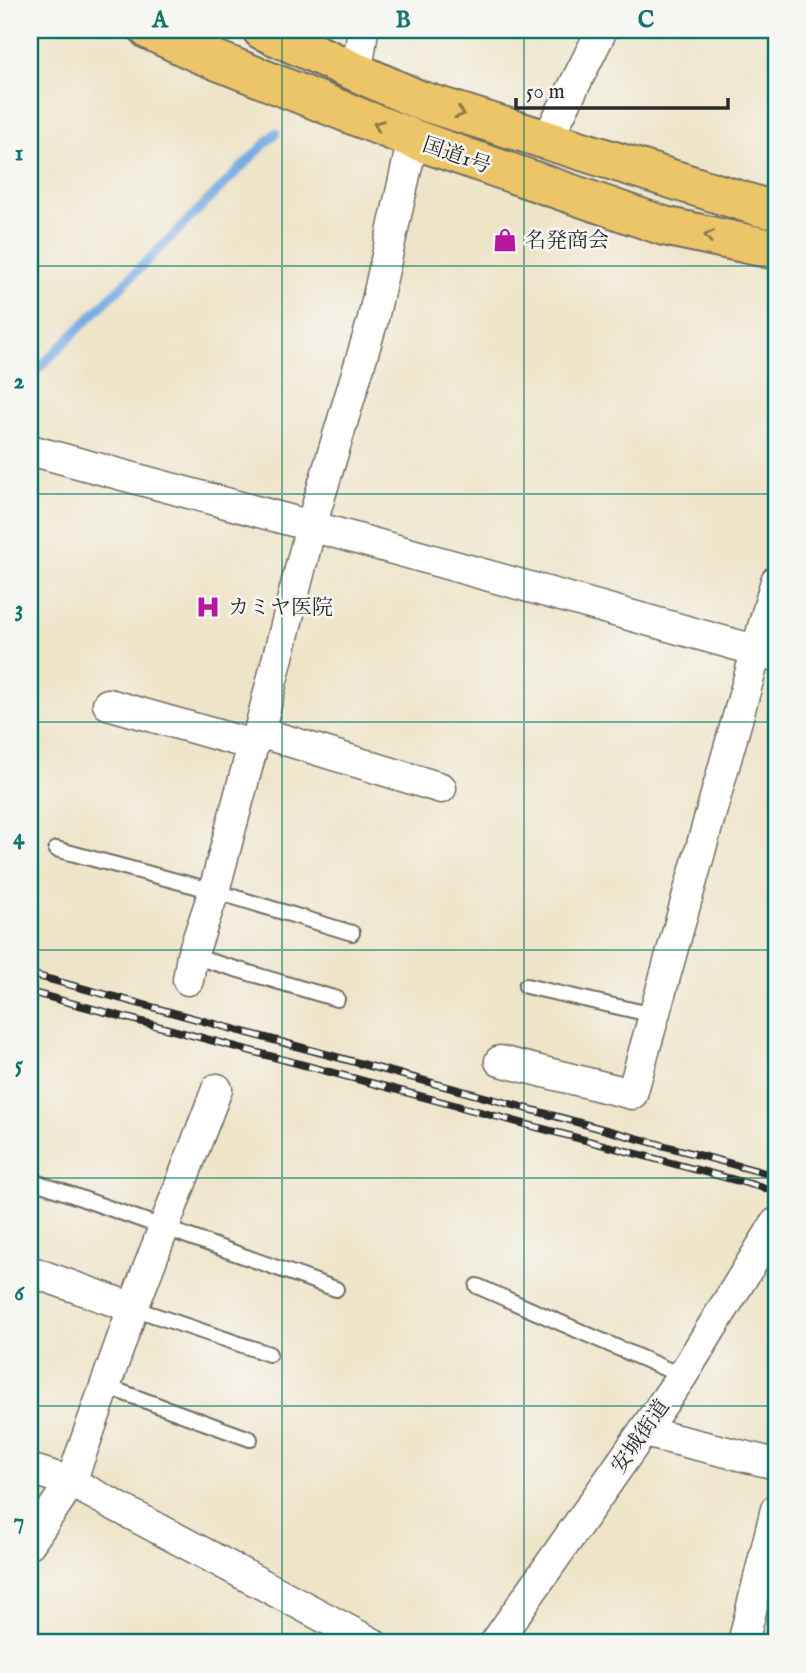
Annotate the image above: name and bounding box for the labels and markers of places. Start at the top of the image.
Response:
shop icon: 名発商会 [491,226,519,254]
place label: 名発商会 [525,228,609,255]
hospital icon: カミヤ医院 [194,593,222,621]
place label: カミヤ医院 [228,595,333,622]

